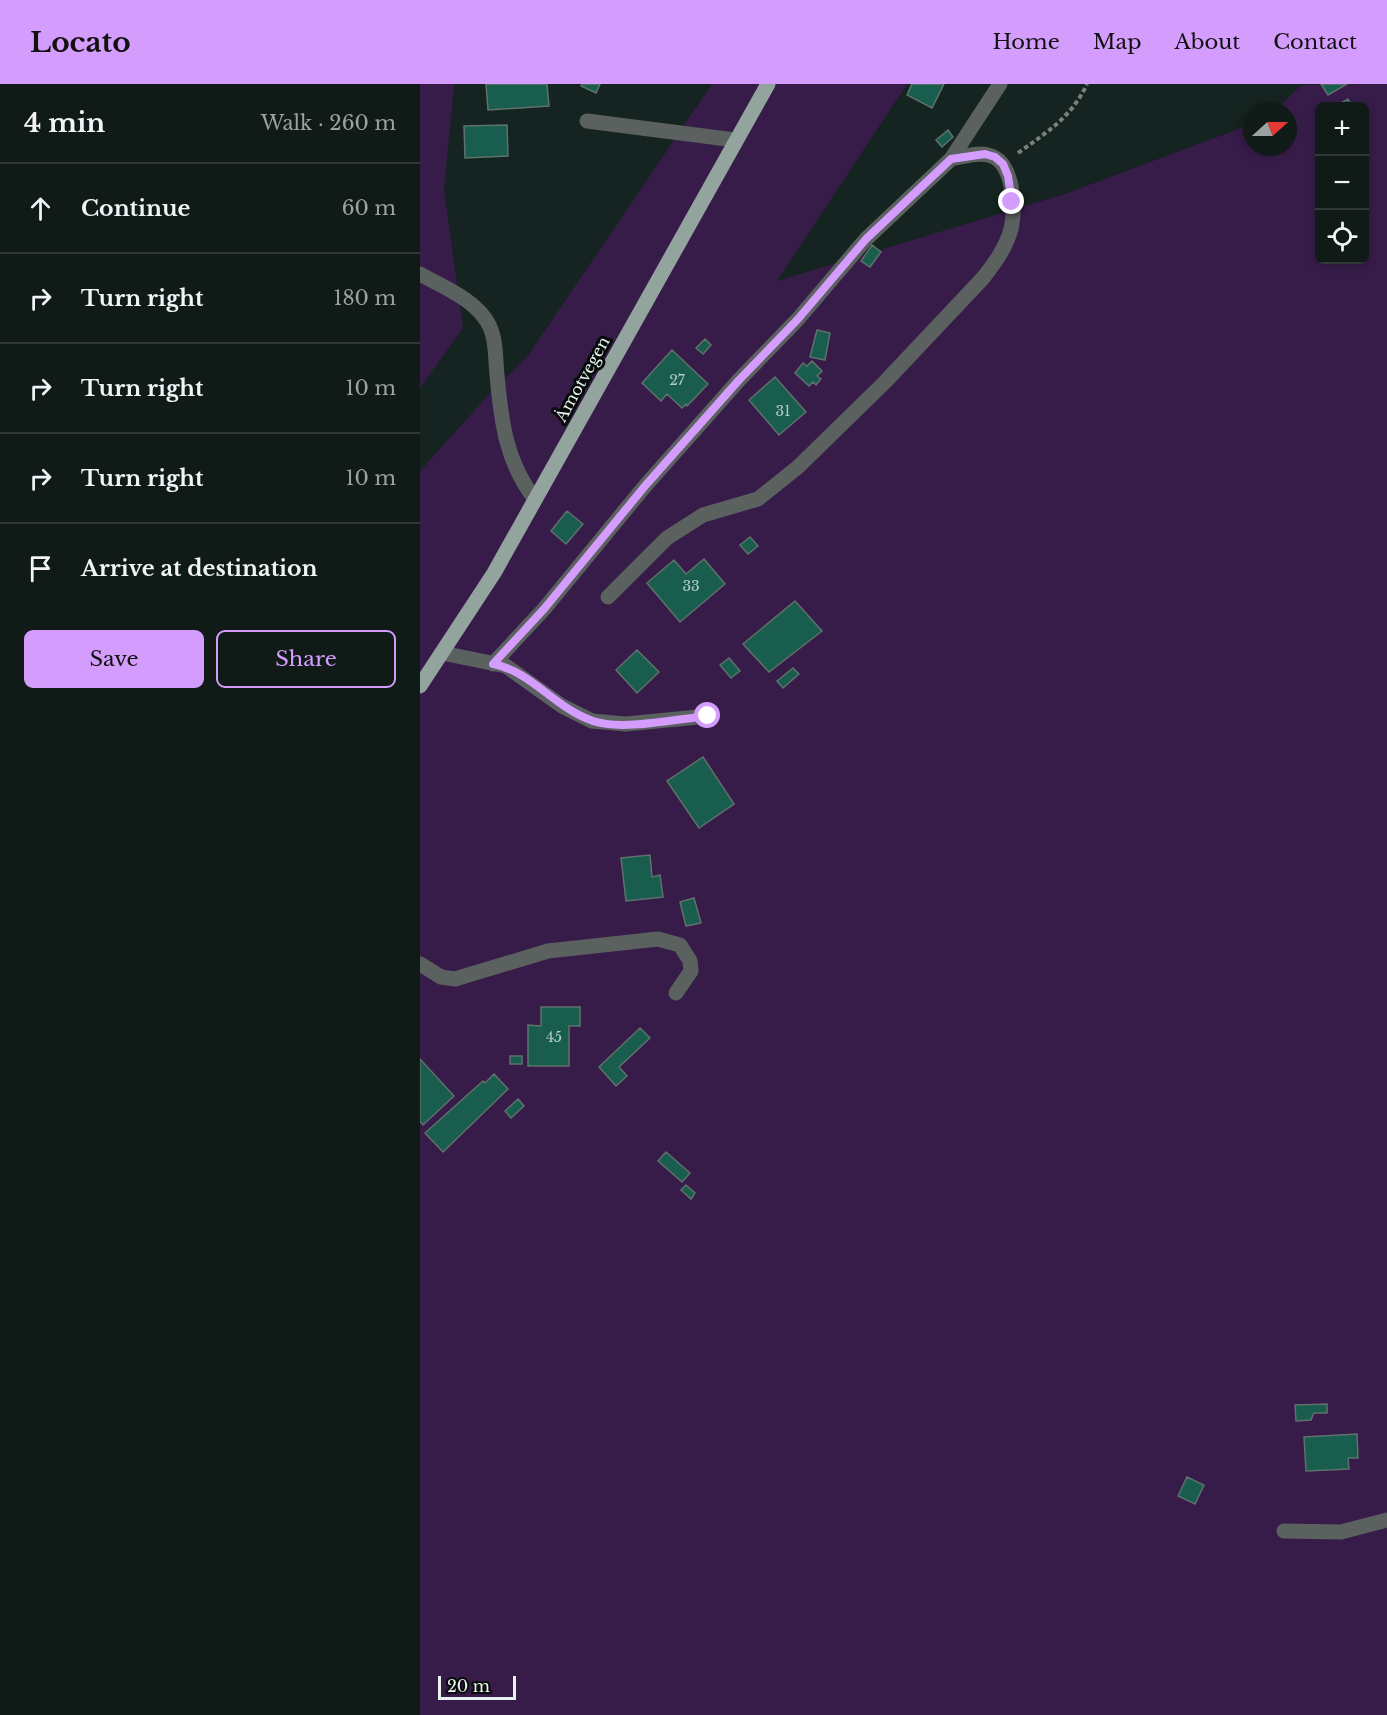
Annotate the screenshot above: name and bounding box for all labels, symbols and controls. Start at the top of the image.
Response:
text: Locato [30,25,131,60]
text: Home [993,29,1060,55]
text: Map [1093,29,1141,55]
text: About [1174,29,1240,55]
text: Contact [1273,29,1357,55]
north arrow [1243,102,1297,156]
map controls [1315,102,1369,264]
button: + [1315,102,1369,156]
text: 4 min [24,107,105,139]
text: Walk · 260 m [261,111,396,135]
button: − [1315,156,1369,210]
route end [998,188,1024,214]
icon: ahead [24,192,57,225]
text: Continue [81,195,190,222]
text: 60 m [342,196,396,220]
button: locate [1315,210,1369,264]
icon: right [24,282,57,315]
text: Turn right [81,285,203,312]
text: 180 m [333,286,396,310]
street label: Åmotvegen [550,333,614,426]
house number: 27 [669,371,686,389]
icon: right [24,372,57,405]
text: Turn right [81,375,203,402]
text: 10 m [346,376,396,400]
house number: 31 [776,402,790,420]
icon: right [24,462,57,495]
text: Turn right [81,465,203,492]
text: 10 m [346,466,396,490]
icon: arrive [24,552,57,585]
text: Arrive at destination [81,555,318,582]
house number: 33 [682,577,700,595]
button: Save [24,630,204,688]
button: Share [216,630,396,688]
route start [694,702,720,728]
house number: 45 [546,1028,562,1046]
scale bar [438,1673,516,1700]
text: 20 m [447,1676,490,1696]

